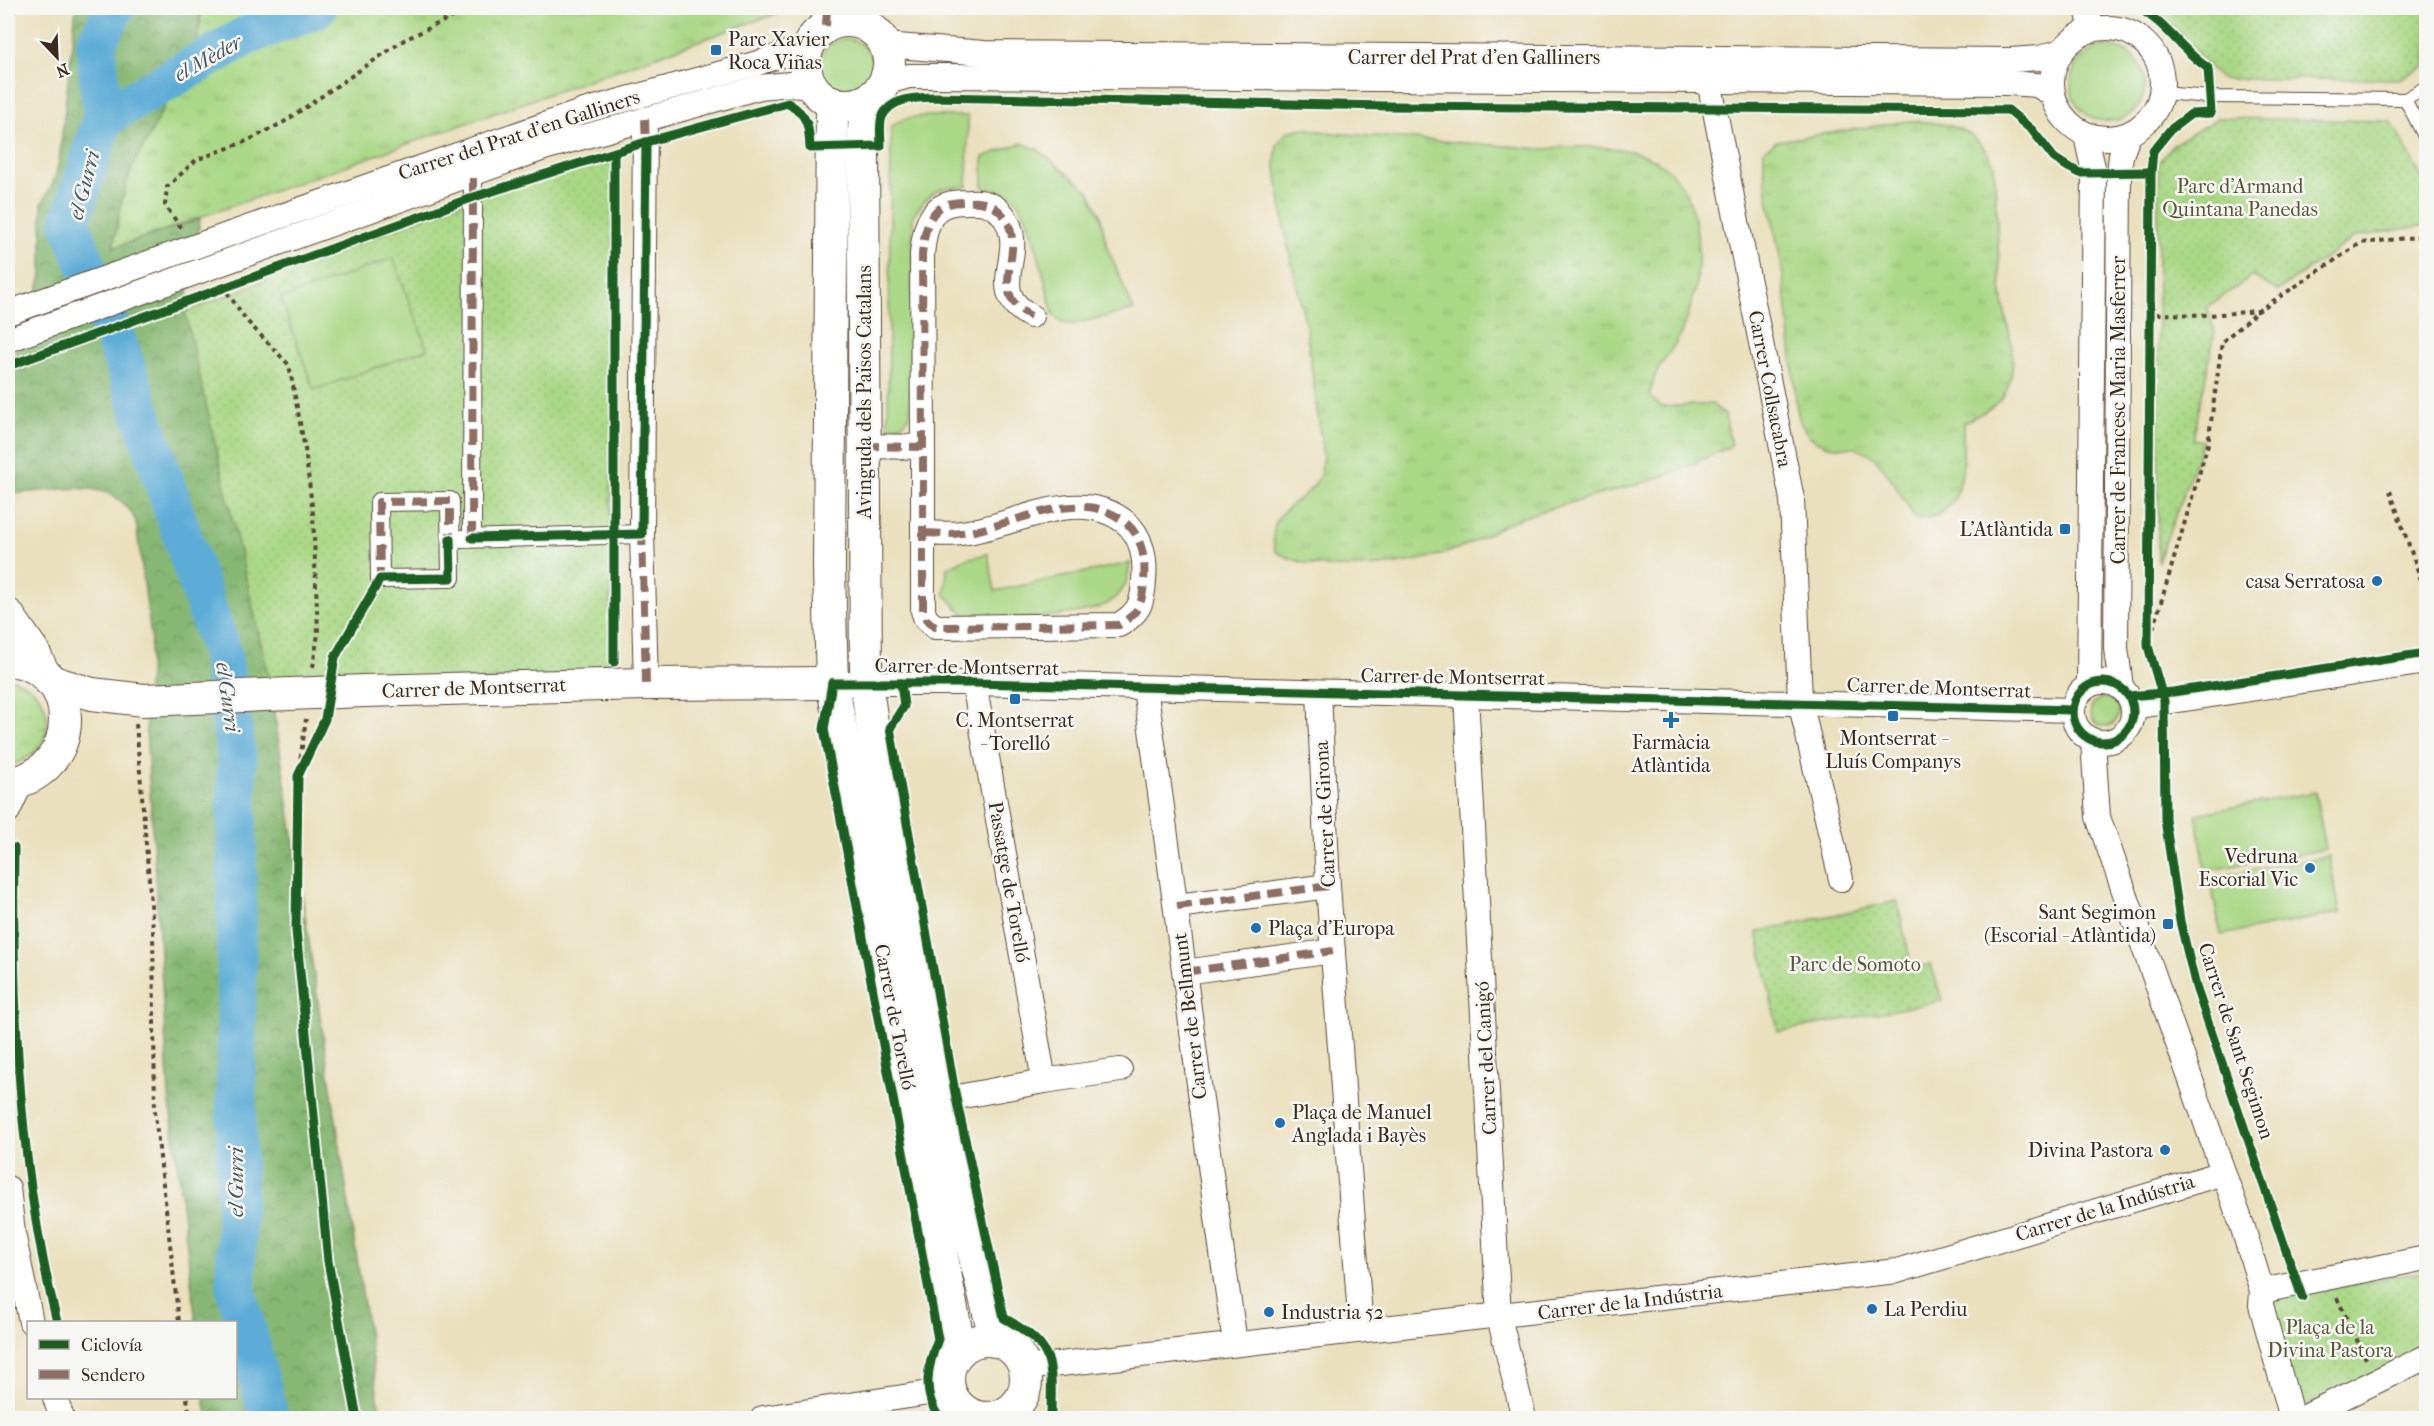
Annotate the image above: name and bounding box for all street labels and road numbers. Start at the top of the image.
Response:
street label: Carrer del Prat d'en Galliners [1348,46,1600,69]
street label: Carrer del Prat d'en Galliners [395,85,643,185]
street label: Carrer de Francesc Maria Masferrer [2107,255,2130,564]
street label: Avinguda dels Països Catalans [853,265,876,520]
street label: Carrer Collsacabra [1743,308,1797,470]
street label: Carrer de Montserrat [874,654,1060,680]
street label: Carrer de Montserrat [1360,664,1546,690]
street label: Carrer de Montserrat [381,673,567,703]
street label: Carrer de Montserrat [1846,673,2032,703]
street label: Carrer de Girona [1310,739,1340,888]
street label: Passatge de Torelló [984,800,1034,964]
street label: Carrer de Bellmunt [1168,931,1212,1101]
street label: Carrer de Sant Segimon [2193,940,2279,1142]
street label: Carrer de Torelló [870,942,920,1092]
street label: Carrer del Canigó [1470,981,1502,1135]
street label: Carrer de la Indústria [2013,1170,2198,1246]
street label: Carrer de la Indústria [1536,1279,1725,1325]

